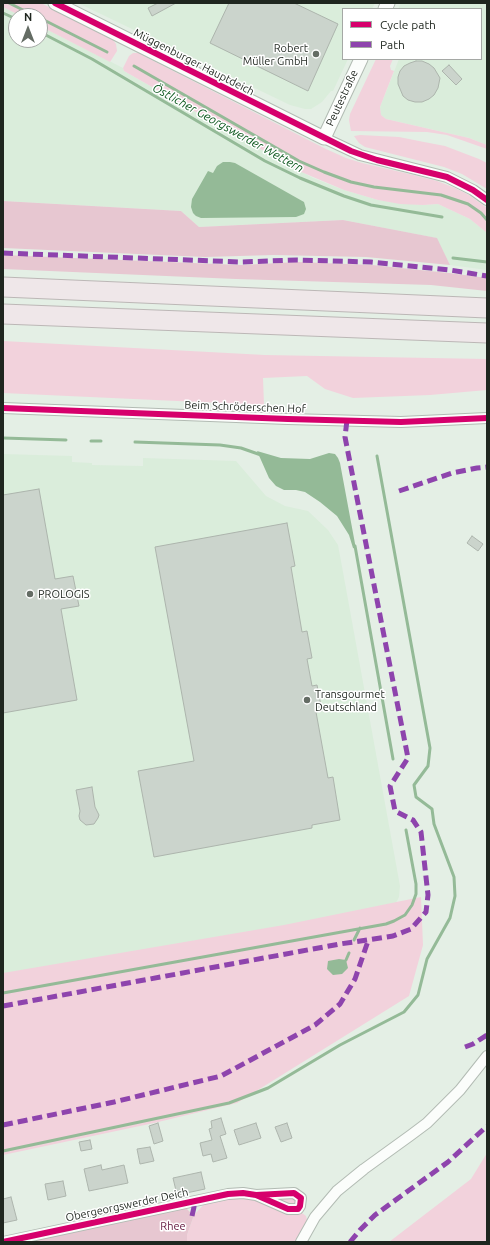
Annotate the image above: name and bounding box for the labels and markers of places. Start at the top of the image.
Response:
place label: Robert Müller GmbH [243,41,308,67]
marker: Robert Müller GmbH [311,49,321,59]
place label: PROLOGIS [38,587,90,601]
marker: PROLOGIS [25,589,35,599]
place label: Transgourmet Deutschland [315,687,385,713]
marker: Transgourmet Deutschland [302,695,312,705]

